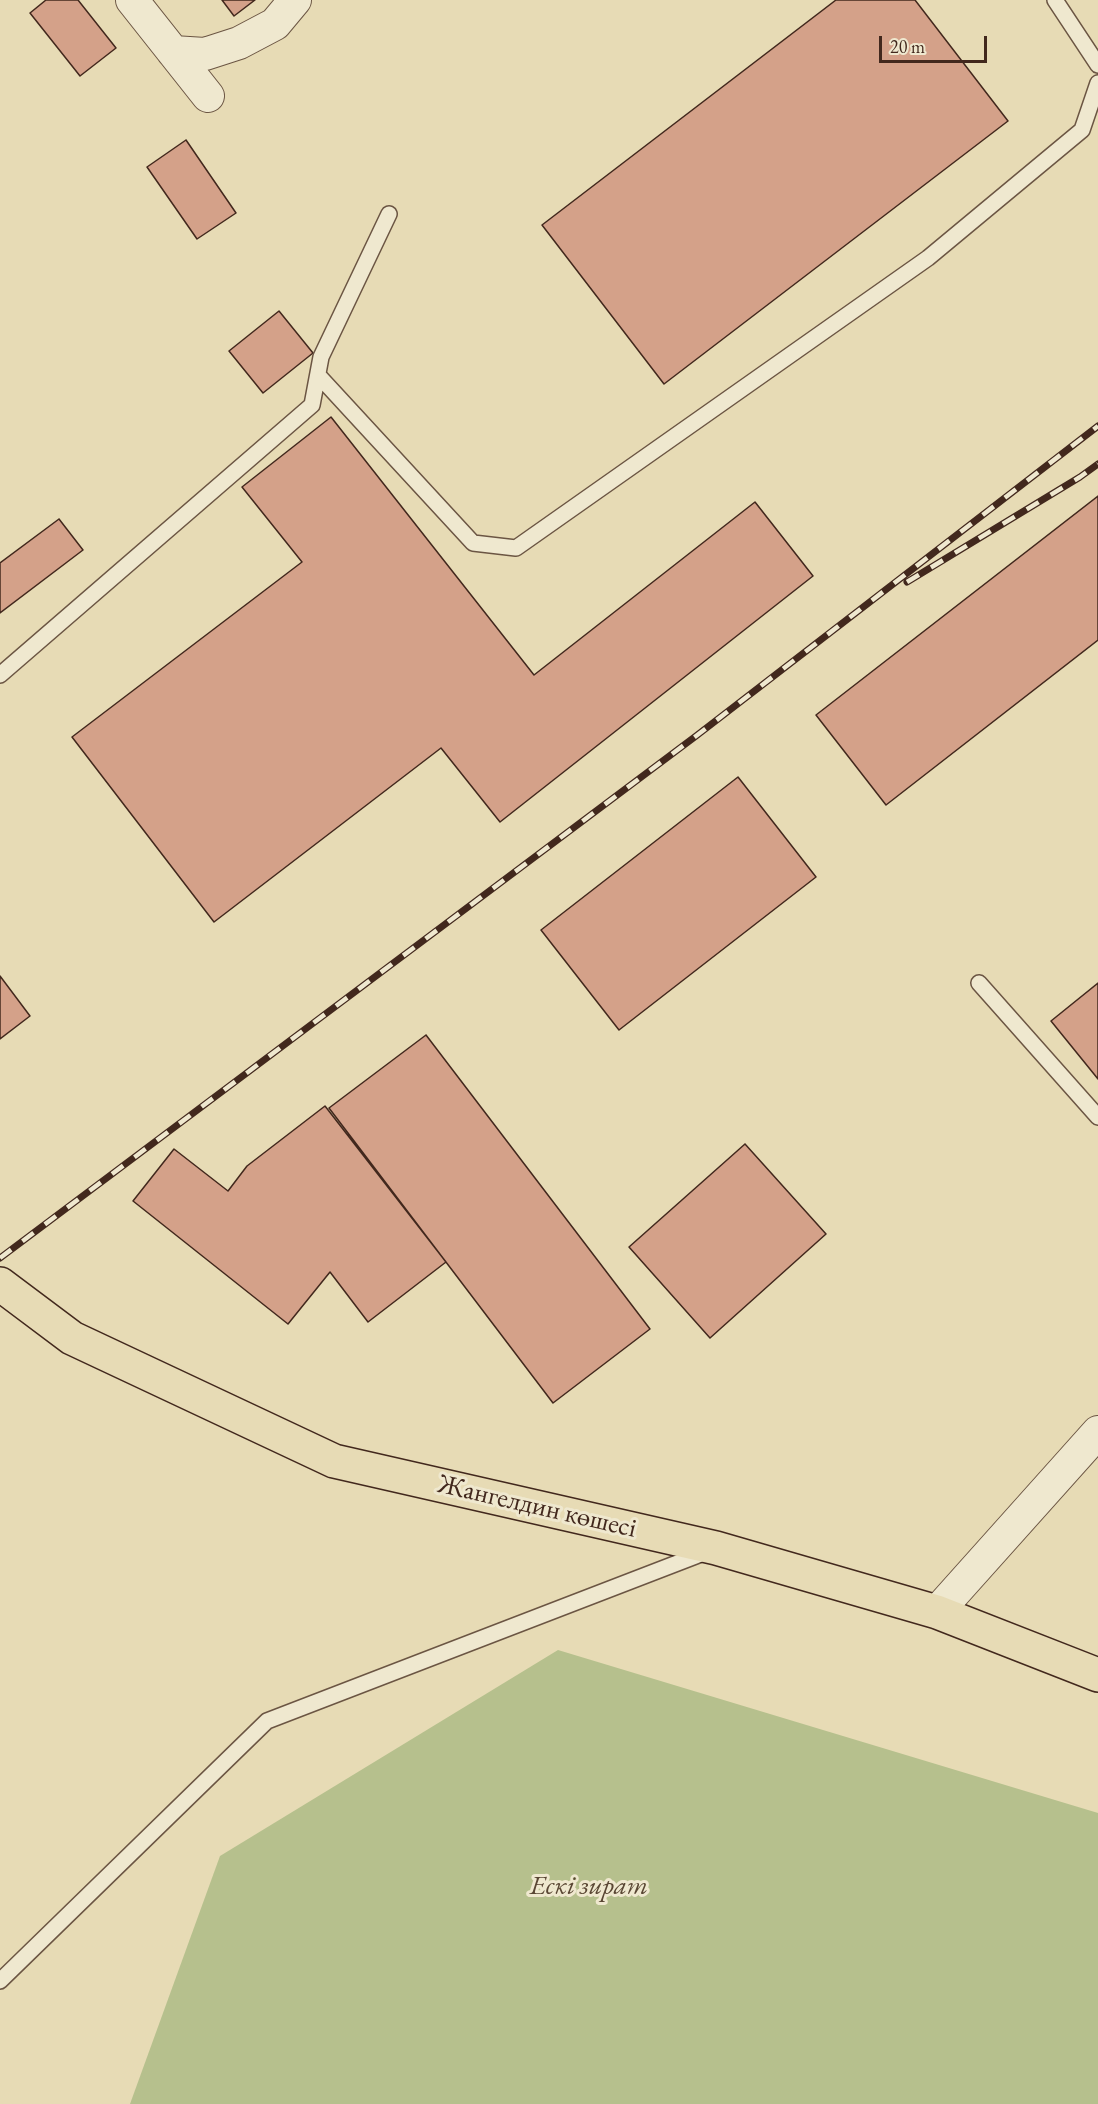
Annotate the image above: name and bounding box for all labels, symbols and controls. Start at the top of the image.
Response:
scale bar [882,24,990,62]
text: 20 m [890,35,925,58]
street label: Жангелдин көшесі [435,1468,639,1546]
park label: Ескі зират [530,1871,648,1903]

